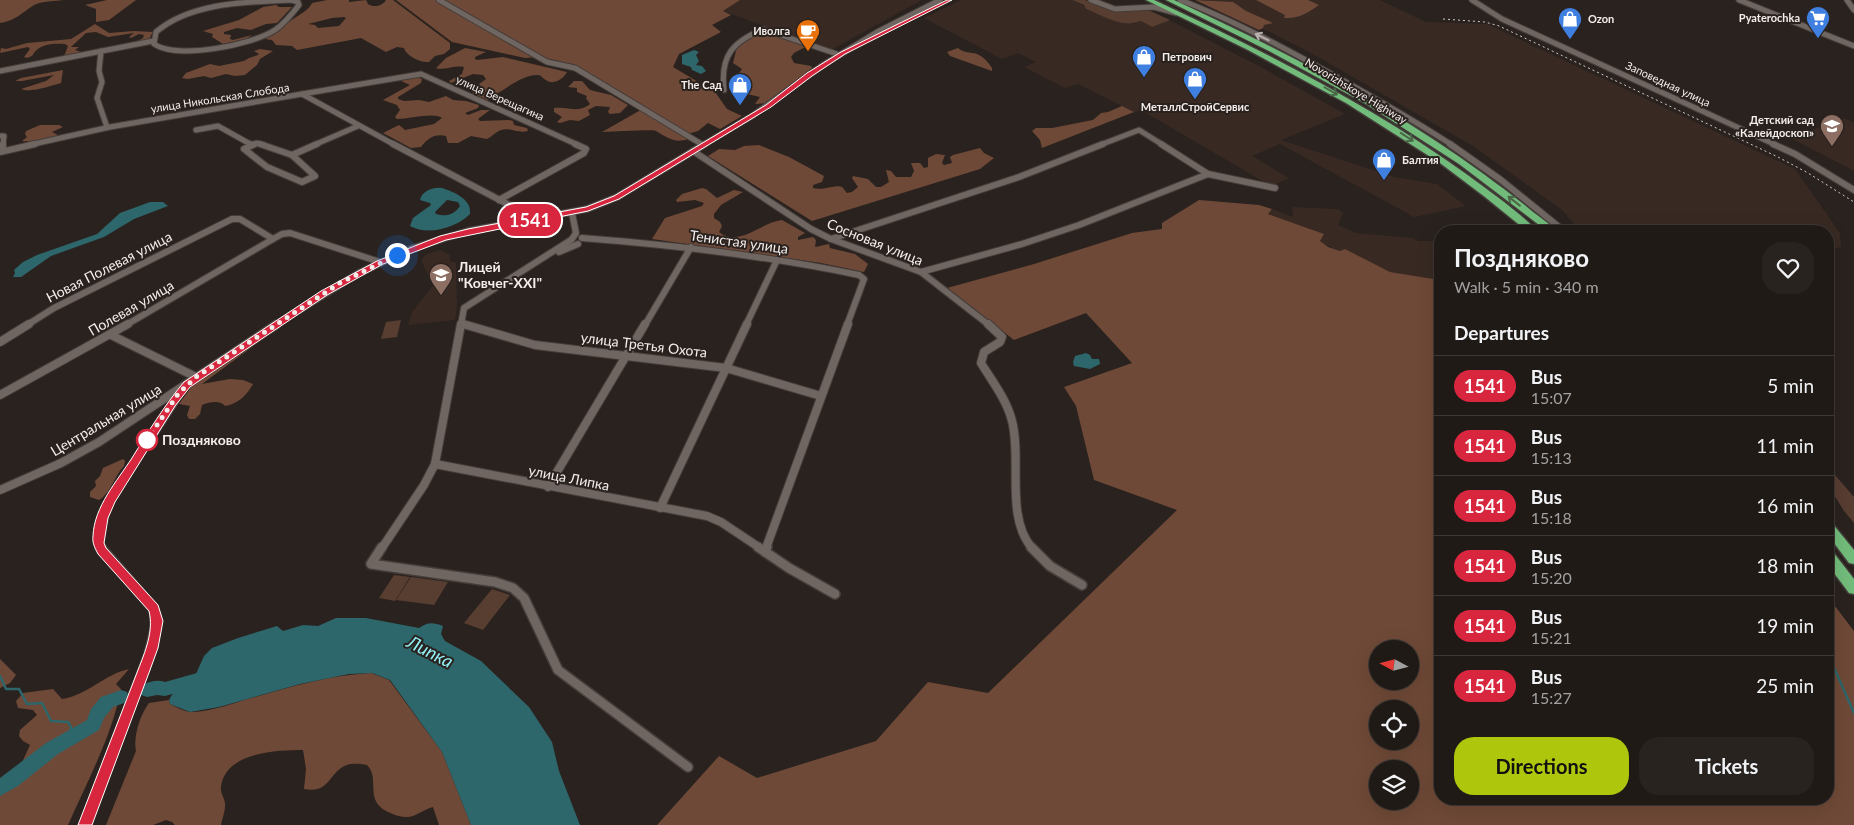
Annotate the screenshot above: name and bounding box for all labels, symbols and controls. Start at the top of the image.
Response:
supermarket icon: Pyaterochka [1805,5,1831,39]
shop icon: Ozon [1557,6,1583,40]
place label: Pyaterochka [1739,11,1800,24]
place label: Ozon [1588,12,1614,25]
cafe icon: Иволга [795,18,821,52]
place label: Иволга [753,24,790,37]
one-way arrow [1255,31,1270,41]
shop icon: Петрович [1131,44,1157,78]
place label: Петрович [1162,50,1212,63]
street label: Novorizhskoye Highway [1303,55,1410,126]
street label: Заповедная улица [1624,58,1713,109]
shop icon: МеталлСтройСервис [1182,66,1208,100]
street label: улица Верещагина [454,72,546,123]
shop icon: The Сад [727,72,753,106]
place label: The Сад [681,78,722,91]
street label: улица Никольская Слобода [150,80,290,115]
one-way arrow [1323,86,1338,96]
place label: МеталлСтройСервис [1141,100,1250,113]
place label: Детский сад «Калейдоскоп» [1735,113,1814,139]
school or university icon: Детский сад «Калейдоскоп» [1819,113,1845,147]
one-way arrow [1400,132,1414,142]
shop icon: Балтия [1371,147,1397,181]
place label: Балтия [1402,153,1439,166]
one-way arrow [1508,195,1521,206]
line badge: 1541 [495,204,565,236]
text: 1541 [509,209,551,231]
street label: Сосновая улица [825,214,926,269]
street label: Тенистая улица [689,226,789,257]
street label: Новая Полевая улица [43,228,175,306]
button: heart [1762,242,1814,294]
your location [385,243,410,268]
text: Поздняково [1454,243,1589,272]
place label: Лицей "Ковчег-XXI" [457,258,542,291]
school or university icon: Лицей "Ковчег-XXI" [428,262,454,296]
street label: Полевая улица [85,277,177,339]
text: Walk · 5 min · 340 m [1454,277,1599,296]
text: Departures [1454,321,1549,344]
street label: улица Третья Охота [580,328,708,361]
text: Bus [1531,365,1562,388]
text: 5 min [1767,374,1814,397]
text: 1541 [1464,375,1506,397]
street label: Центральная улица [47,380,164,459]
text: 15:07 [1531,388,1572,407]
text: Bus [1531,425,1562,448]
marker: Поздняково [136,429,158,451]
place label: Поздняково [162,431,241,448]
text: 11 min [1756,434,1814,457]
text: 1541 [1464,435,1506,457]
text: 15:13 [1531,448,1572,467]
street label: улица Липка [527,461,611,494]
text: Bus [1531,485,1562,508]
text: 16 min [1756,494,1814,517]
text: 1541 [1464,495,1506,517]
text: 15:18 [1531,508,1572,527]
text: Bus [1531,545,1562,568]
text: 18 min [1756,554,1814,577]
text: 1541 [1464,555,1506,577]
text: 15:20 [1531,568,1572,587]
text: Bus [1531,605,1562,628]
text: 19 min [1756,614,1814,637]
text: 1541 [1464,615,1506,637]
text: 15:21 [1531,628,1572,647]
water label: Липка [403,630,457,672]
north arrow [1369,640,1419,690]
map controls [1369,640,1419,810]
text: Bus [1531,665,1562,688]
text: 25 min [1756,674,1814,697]
text: 1541 [1464,675,1506,697]
text: 15:27 [1531,688,1572,707]
button: locate [1369,700,1419,750]
button: Directions [1454,737,1629,795]
button: Tickets [1639,737,1814,795]
button: layers [1369,760,1419,810]

